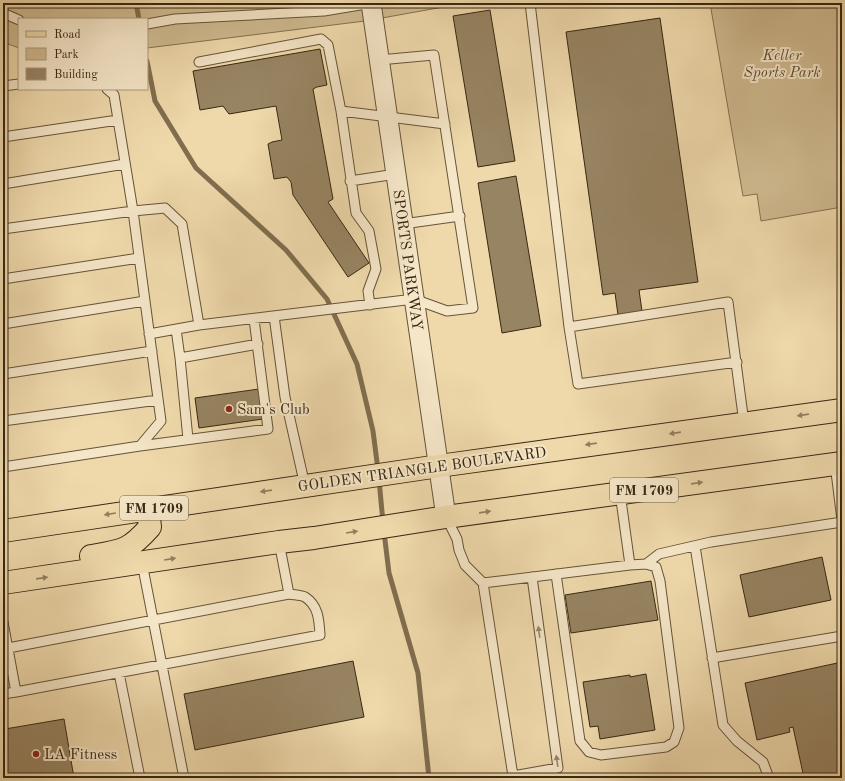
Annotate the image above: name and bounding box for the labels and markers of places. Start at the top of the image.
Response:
place label: Sam's Club [237,403,310,418]
marker: Sam's Club [224,404,234,414]
place label: LA Fitness [44,748,117,763]
marker: LA Fitness [31,749,41,759]

